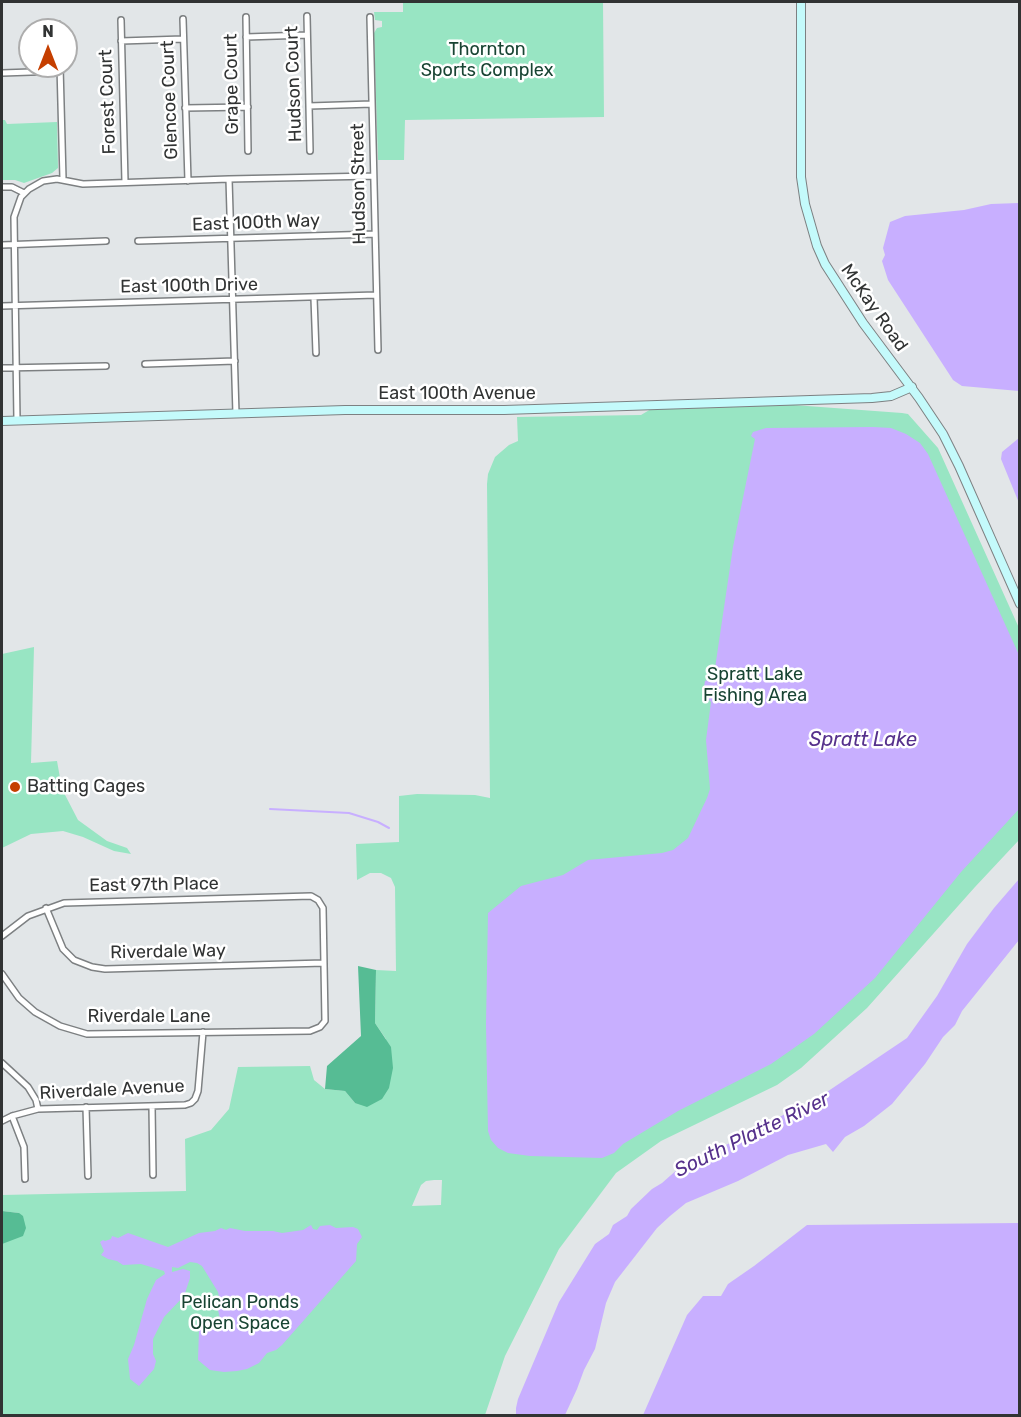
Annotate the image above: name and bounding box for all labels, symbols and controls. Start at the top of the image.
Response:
north arrow [18,18,78,78]
text: N [42,22,54,41]
street label: Hudson Court [281,26,307,142]
street label: Grape Court [220,33,244,135]
park label: Thornton Sports Complex [421,39,553,82]
street label: Glencoe Court [157,40,183,160]
street label: Forest Court [95,49,121,155]
street label: Hudson Street [347,123,371,245]
street label: East 100th Way [192,210,320,236]
street label: McKay Road [836,260,912,356]
street label: East 100th Drive [120,274,258,298]
street label: East 100th Avenue [378,383,536,405]
park label: Spratt Lake Fishing Area [703,664,807,706]
water label: Spratt Lake [809,728,917,752]
place label: Batting Cages [27,776,145,798]
marker: Batting Cages [8,780,22,794]
street label: East 97th Place [89,873,219,897]
street label: Riverdale Way [110,940,226,964]
street label: Riverdale Lane [87,1006,211,1028]
street label: Riverdale Avenue [39,1075,185,1105]
water label: South Platte River [671,1087,833,1183]
park label: Pelican Ponds Open Space [181,1292,299,1334]

